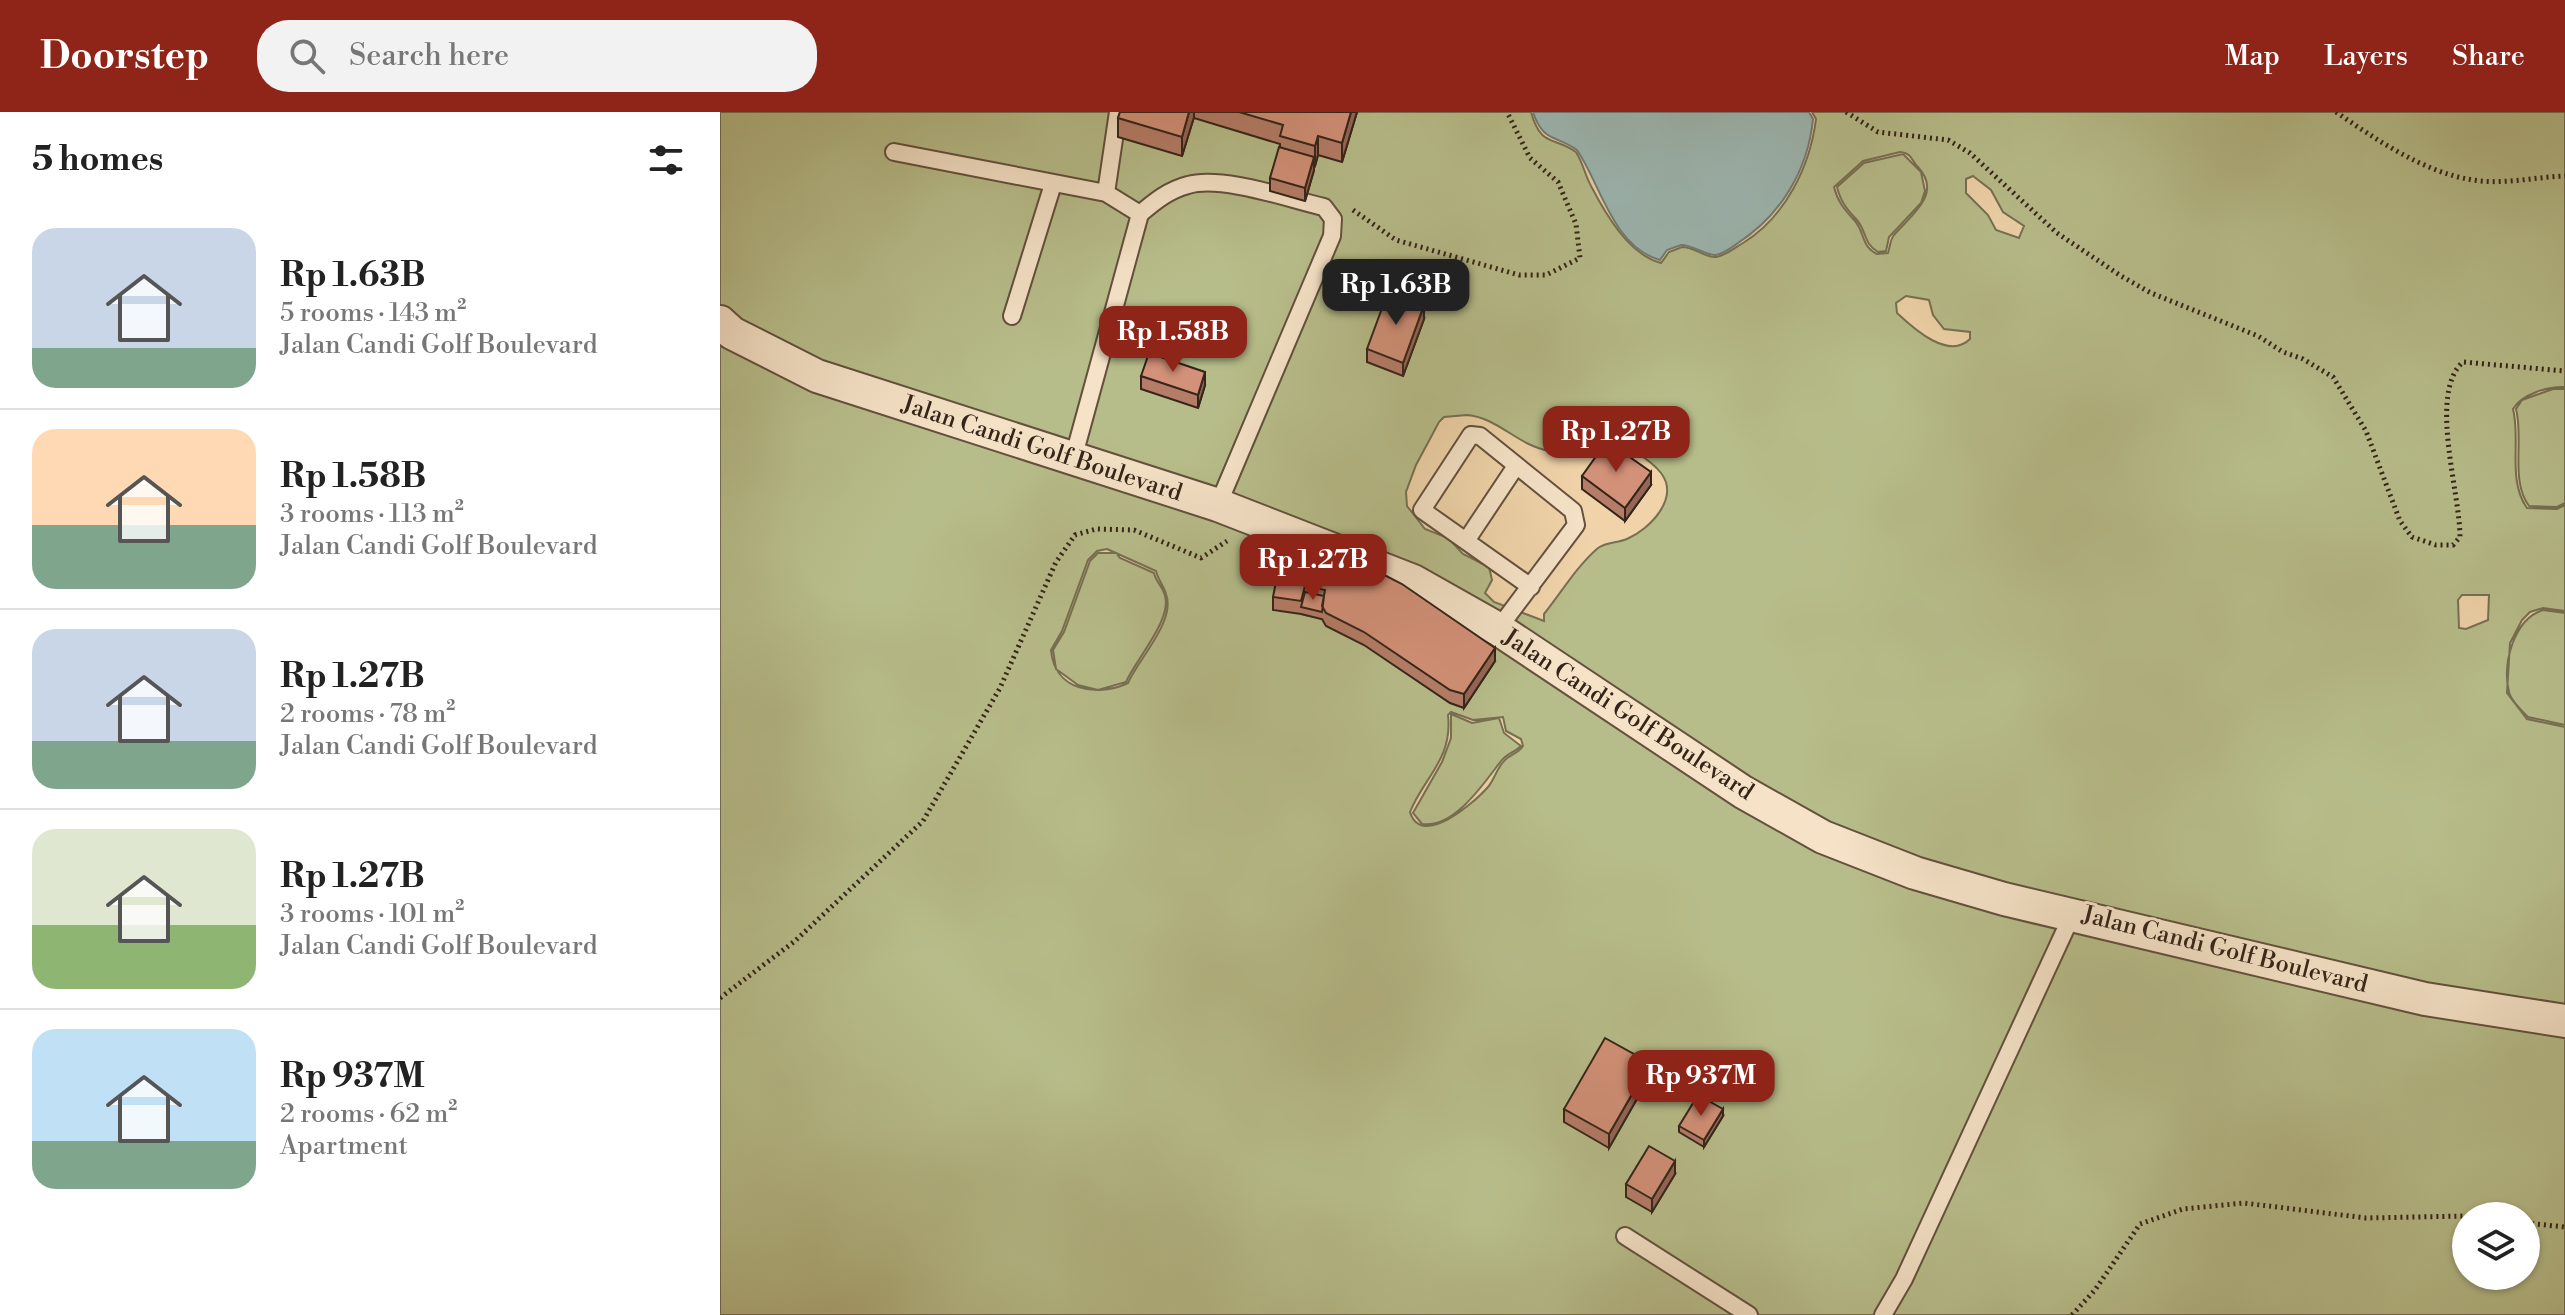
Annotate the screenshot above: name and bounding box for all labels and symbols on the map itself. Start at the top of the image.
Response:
pin: Rp 1.63B [1313,259,1479,327]
pin: Rp 1.58B [1090,306,1256,374]
street label: Jalan Candi Golf Boulevard [897,389,1186,509]
pin: Rp 1.27B [1533,406,1699,474]
pin: Rp 1.27B [1230,534,1396,602]
street label: Jalan Candi Golf Boulevard [1496,622,1759,808]
street label: Jalan Candi Golf Boulevard [2078,900,2371,1000]
pin: Rp 937M [1627,1050,1775,1118]

